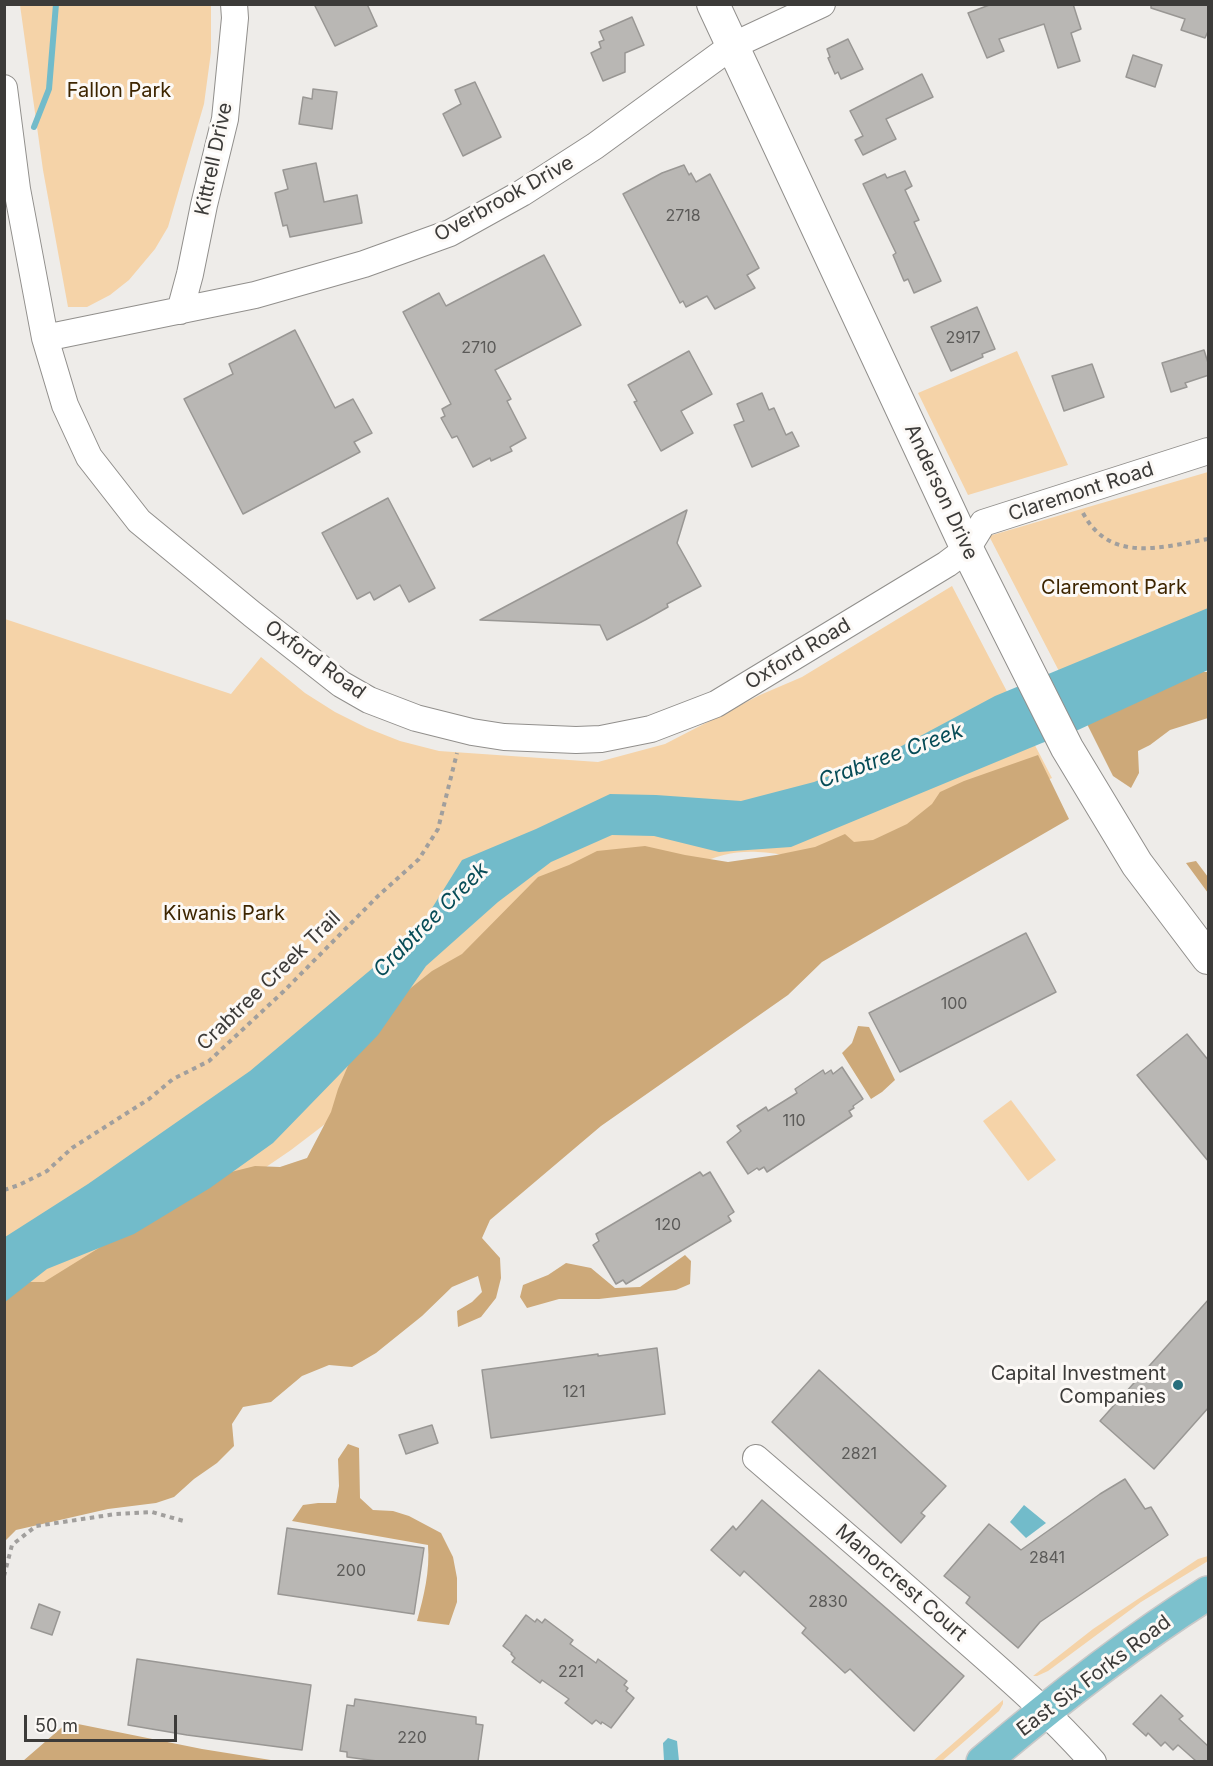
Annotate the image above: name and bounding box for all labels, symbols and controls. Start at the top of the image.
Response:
park label: Fallon Park [67,79,171,103]
street label: Kittrell Drive [190,100,238,218]
street label: Overbrook Drive [430,151,578,247]
house number: 2718 [665,206,701,226]
house number: 2917 [945,328,981,348]
house number: 2710 [461,338,497,358]
street label: Anderson Drive [899,420,983,564]
street label: Claremont Road [1005,457,1157,527]
park label: Claremont Park [1041,576,1187,600]
street label: Oxford Road [741,613,855,695]
street label: Oxford Road [260,615,370,705]
water label: Crabtree Creek [815,718,967,794]
water label: Crabtree Creek [368,857,494,983]
park label: Kiwanis Park [163,902,285,926]
street label: Crabtree Creek Trail [192,906,346,1056]
house number: 100 [941,994,967,1014]
house number: 110 [782,1111,806,1131]
house number: 120 [655,1215,681,1235]
place label: Capital Investment Companies [991,1362,1166,1409]
marker: Capital Investment Companies [1171,1378,1185,1392]
house number: 121 [563,1382,585,1402]
house number: 2821 [841,1444,877,1464]
street label: Manorcrest Court [830,1519,972,1647]
house number: 2841 [1029,1548,1065,1568]
house number: 200 [336,1561,366,1581]
house number: 2830 [808,1592,848,1612]
street label: East Six Forks Road [1012,1610,1176,1742]
house number: 221 [558,1662,584,1682]
scale bar [27,1703,180,1741]
text: 50 m [35,1715,78,1736]
house number: 220 [397,1728,427,1748]

